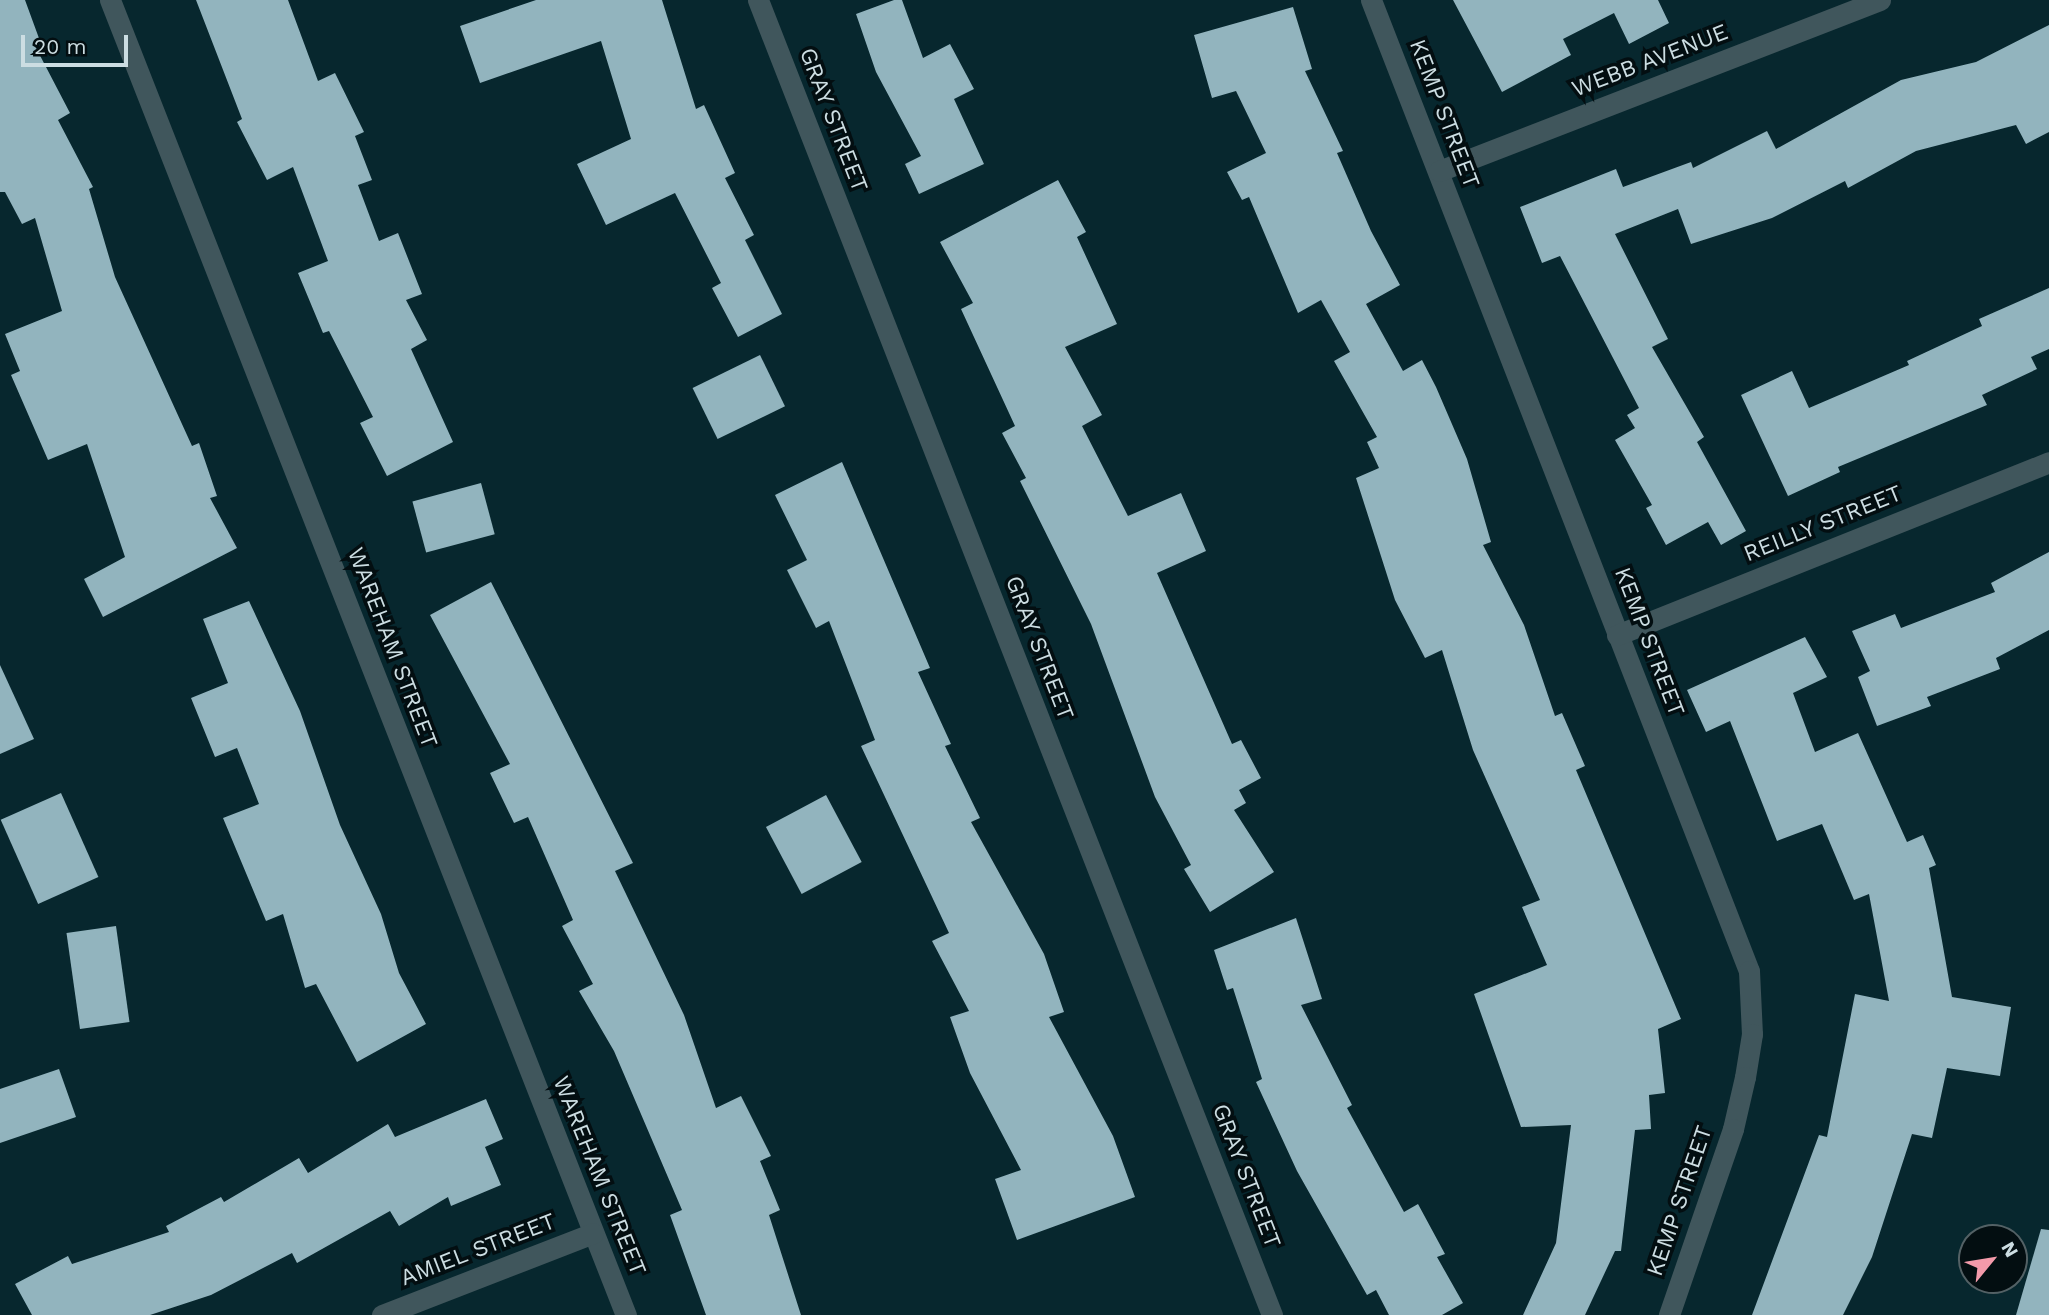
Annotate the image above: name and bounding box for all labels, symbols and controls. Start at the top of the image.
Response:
street label: WEBB AVENUE [1568,18,1732,104]
scale bar [24,21,131,65]
text: 20 m [34,34,86,59]
street label: KEMP STREET [1403,35,1485,193]
street label: GRAY STREET [793,44,873,196]
street label: REILLY STREET [1739,480,1907,568]
street label: WAREHAM STREET [341,544,443,752]
street label: KEMP STREET [1608,563,1690,721]
street label: GRAY STREET [999,572,1079,724]
street label: WAREHAM STREET [546,1072,652,1280]
street label: GRAY STREET [1206,1100,1286,1252]
street label: KEMP STREET [1641,1122,1719,1280]
street label: AMIEL STREET [396,1208,560,1292]
north arrow [1958,1224,2028,1294]
text: N [1996,1237,2023,1261]

